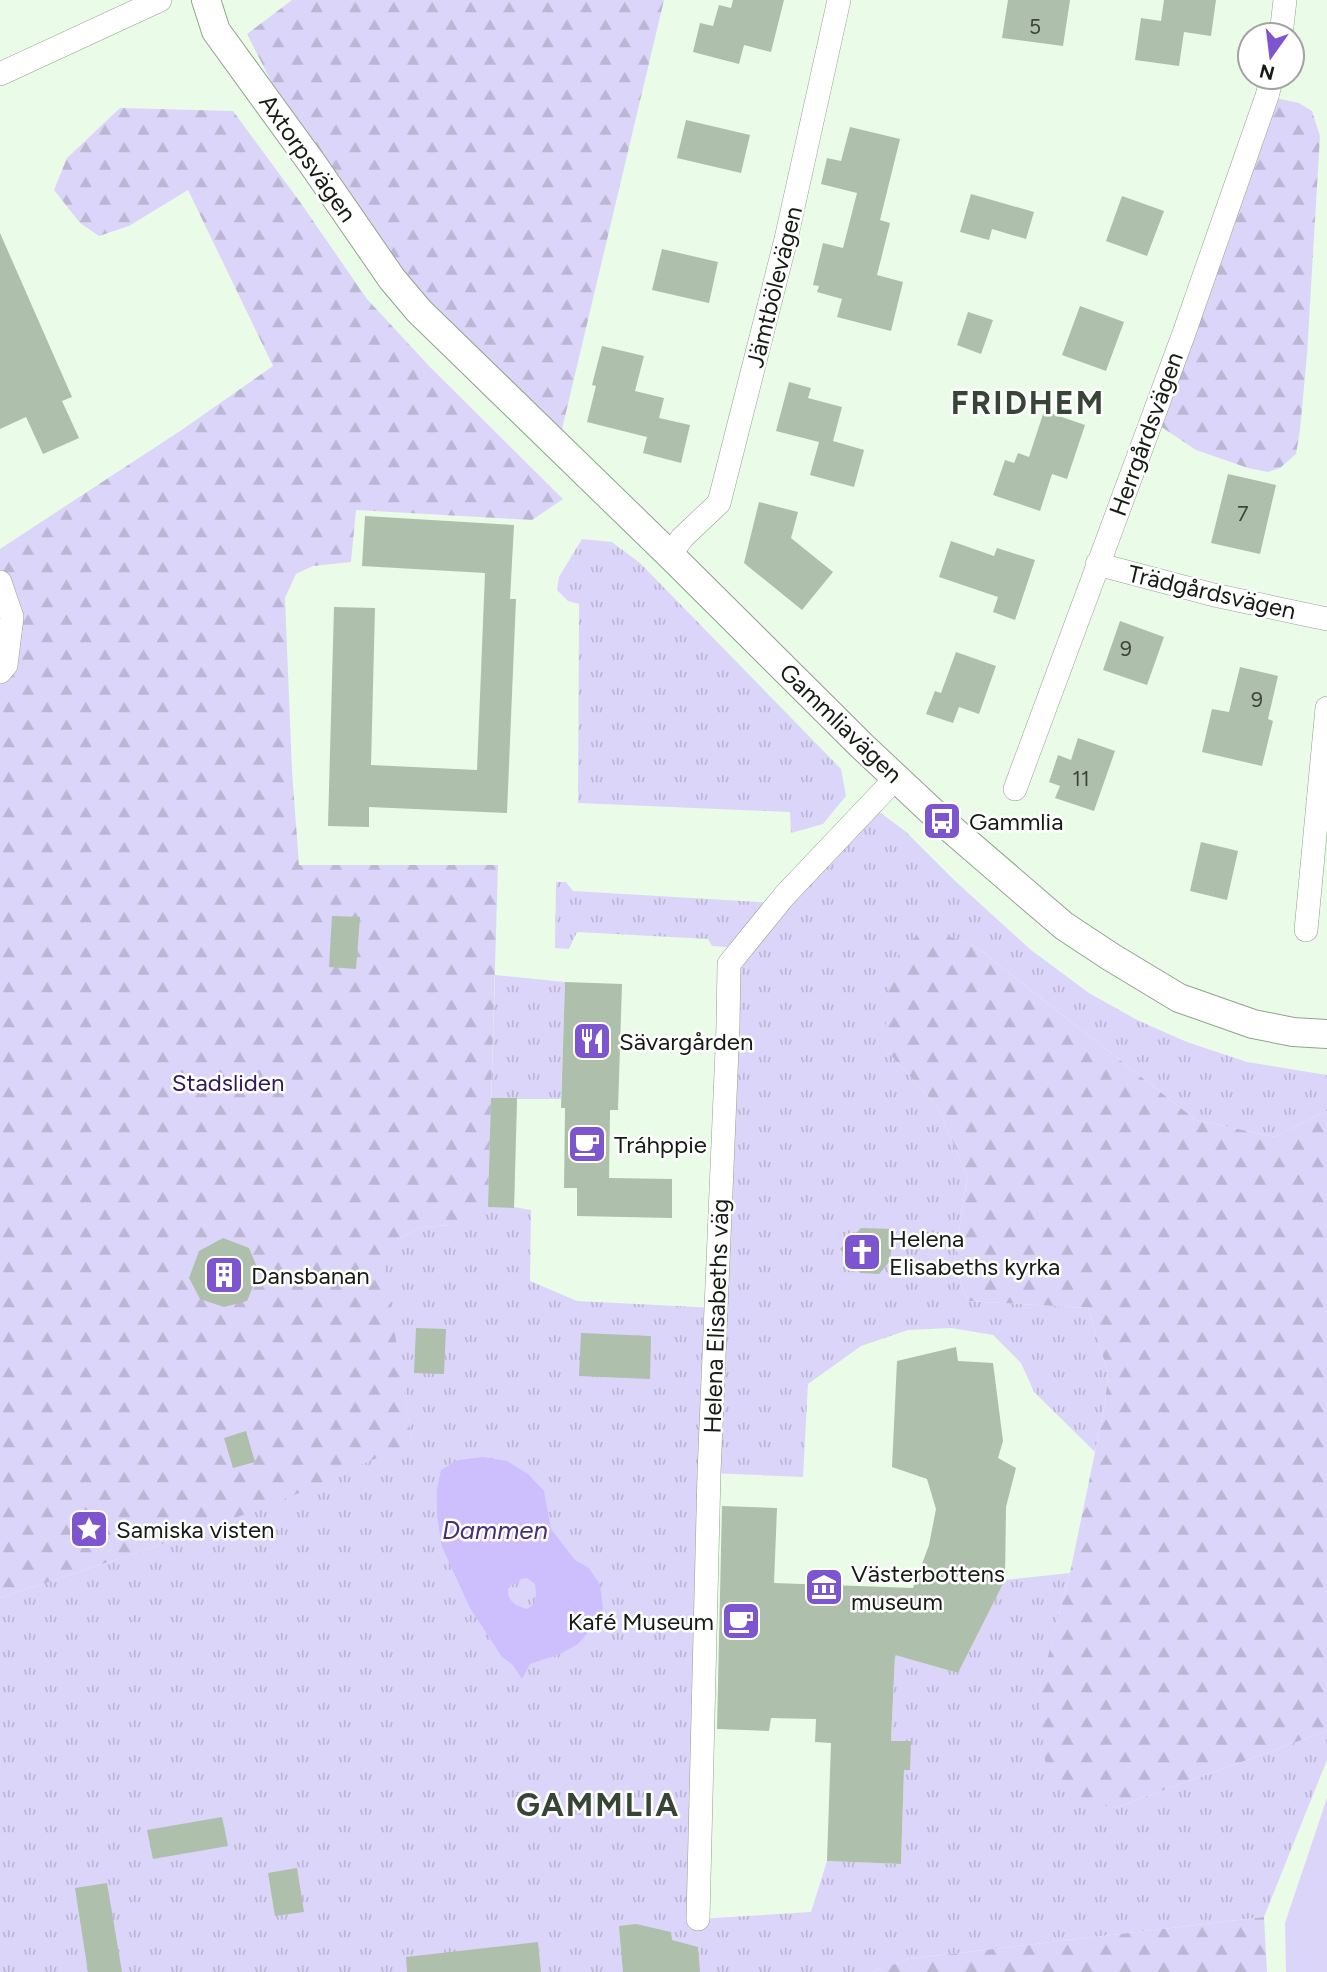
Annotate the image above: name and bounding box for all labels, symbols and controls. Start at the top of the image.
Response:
house number: 5 [1029,14,1041,39]
north arrow [1236,21,1306,91]
text: N [1257,59,1277,85]
street label: Axtorpsvägen [253,89,363,227]
street label: Jämtbölevägen [740,203,808,371]
street label: Herrgårdsvägen [1103,348,1189,520]
district label: FRIDHEM [951,384,1105,422]
house number: 7 [1237,501,1249,526]
street label: Trädgårdsvägen [1125,559,1299,625]
house number: 9 [1120,636,1132,661]
street label: Gammliavägen [774,657,908,789]
house number: 9 [1251,687,1263,712]
house number: 11 [1072,766,1090,791]
bus stop icon: Gammlia [921,800,963,842]
place label: Gammlia [969,807,1063,836]
restaurant icon: Sävargården [571,1020,613,1062]
place label: Sävargården [619,1027,753,1056]
park label: Stadsliden [172,1068,284,1097]
cafe icon: Tráhppie [566,1123,608,1165]
place label: Tráhppie [614,1130,707,1159]
street label: Helena Elisabeths väg [697,1198,735,1434]
place label: Helena Elisabeths kyrka [889,1224,1060,1281]
church icon: Helena Elisabeths kyrka [841,1231,883,1273]
building icon: Dansbanan [203,1254,245,1296]
place label: Dansbanan [251,1261,370,1290]
place icon: Samiska visten [68,1508,110,1550]
water label: Dammen [442,1514,548,1546]
place label: Samiska visten [116,1515,274,1544]
place label: Västerbottens museum [851,1559,1005,1616]
museum icon: Västerbottens museum [803,1566,845,1608]
cafe icon: Kafé Museum [720,1600,762,1642]
place label: Kafé Museum [568,1607,714,1636]
district label: GAMMLIA [516,1786,680,1824]

